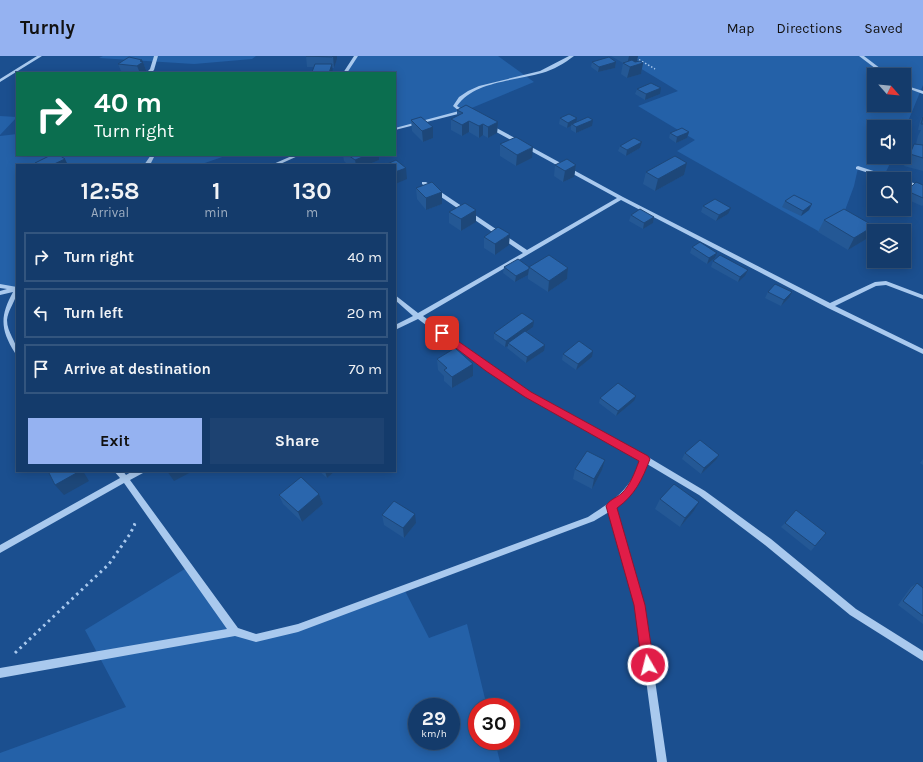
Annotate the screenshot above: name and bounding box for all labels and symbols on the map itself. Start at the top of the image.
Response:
north arrow [867,68,911,112]
pin [425,316,459,350]
position arrow [627,644,669,686]
speed limit sign: 30 [468,698,520,750]

